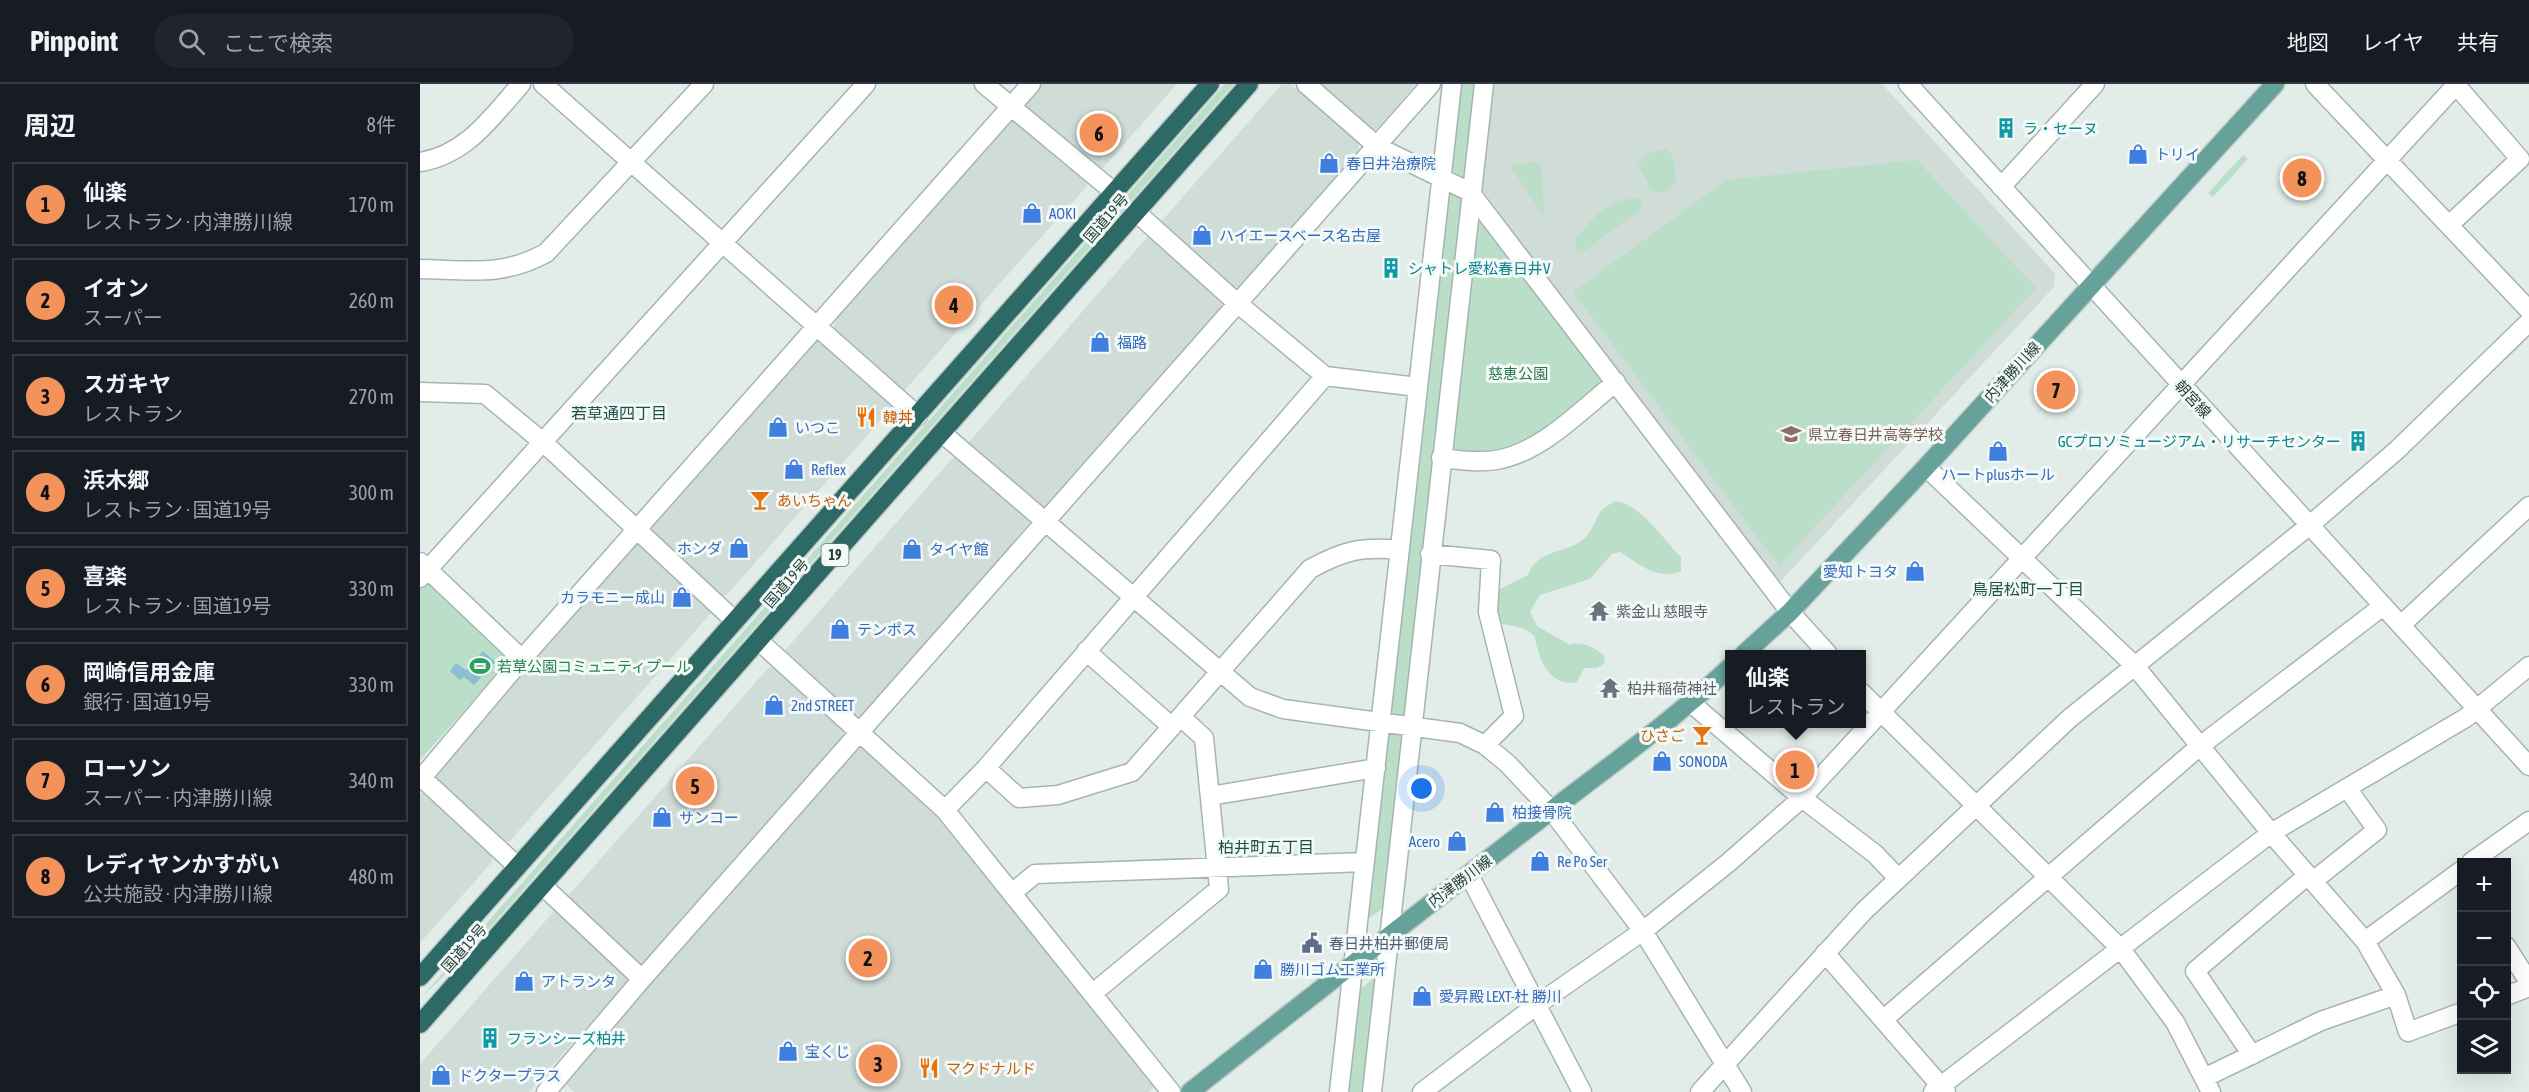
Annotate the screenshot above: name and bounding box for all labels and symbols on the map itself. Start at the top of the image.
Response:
pin: 6 [1080,110,1118,156]
building icon: ラ・セーヌ [1994,116,2018,140]
place label: ラ・セーヌ [2023,120,2098,137]
shop icon: トリイ [2126,142,2150,166]
place label: トリイ [2155,146,2200,163]
shop icon: 春日井治療院 [1317,151,1341,175]
place label: 春日井治療院 [1346,155,1436,172]
pin: 8 [2282,156,2322,200]
street label: 国道19号 [1080,190,1132,246]
shop icon: AOKI [1020,201,1044,225]
place label: AOKI [1049,205,1076,222]
shop icon: ハイエースベース名古屋 [1190,223,1214,247]
place label: ハイエースベース名古屋 [1219,227,1381,244]
building icon: シャトレ愛松春日井V [1379,256,1403,280]
place label: シャトレ愛松春日井V [1408,260,1551,277]
pin: 4 [934,282,974,328]
shop icon: 福路 [1088,330,1112,354]
place label: 福路 [1117,334,1147,351]
street label: 内津勝川線 [1981,338,2043,406]
park label: 慈恵公園 [1488,365,1548,382]
pin: 7 [2036,368,2076,412]
street label: 朝宮線 [2171,377,2215,421]
district label: 若草通四丁目 [571,404,667,422]
restaurant icon: 韓丼 [854,405,878,429]
place label: 韓丼 [883,409,913,426]
shop icon: いつこ [766,415,790,439]
place label: いつこ [795,419,840,436]
school or university icon: 県立春日井高等学校 [1779,422,1803,446]
place label: 県立春日井高等学校 [1808,426,1943,443]
building icon: GCプロソミュージアム・リサーチセンター [2346,429,2370,453]
place label: GCプロソミュージアム・リサーチセンター [2058,433,2341,450]
shop icon: ハートplusホール [1986,439,2010,463]
shop icon: Reflex [782,457,806,481]
place label: Reflex [811,461,846,478]
place label: ハートplusホール [1941,466,2055,483]
bar icon: あいちゃん [748,488,772,512]
place label: あいちゃん [777,492,852,509]
shop icon: ホンダ [727,536,751,560]
shop icon: タイヤ館 [900,537,924,561]
place label: ホンダ [677,540,722,557]
place label: タイヤ館 [929,541,989,558]
road number: 19 [822,544,848,566]
street label: 国道19号 [760,555,812,611]
shop icon: 愛知トヨタ [1903,559,1927,583]
place label: 愛知トヨタ [1823,563,1898,580]
district label: 鳥居松町一丁目 [1972,580,2084,598]
shop icon: カラモニー成山 [670,585,694,609]
place label: カラモニー成山 [560,589,665,606]
temple icon: 紫金山 慈眼寺 [1587,599,1611,623]
place label: 紫金山 慈眼寺 [1616,603,1708,620]
shop icon: テンポス [828,617,852,641]
place label: テンポス [857,621,917,638]
sports icon: 若草公園コミュニティプール [468,654,492,678]
place label: 若草公園コミュニティプール [497,658,691,675]
temple icon: 柏井稲荷神社 [1598,676,1622,700]
place label: 柏井稲荷神社 [1627,680,1717,697]
shop icon: 2nd STREET [762,693,786,717]
place label: 2nd STREET [791,697,855,714]
bar icon: ひさご [1690,723,1714,747]
place label: ひさご [1640,727,1685,744]
pin: 1 [1776,748,1814,792]
shop icon: SONODA [1650,749,1674,773]
place label: SONODA [1679,753,1728,770]
pin: 5 [676,764,714,808]
your location [1407,774,1436,803]
shop icon: 柏接骨院 [1483,800,1507,824]
place label: 柏接骨院 [1512,804,1572,821]
shop icon: サンコー [650,805,674,829]
place label: サンコー [679,809,739,826]
shop icon: Acero [1445,829,1469,853]
place label: Acero [1409,833,1440,850]
district label: 柏井町五丁目 [1218,838,1314,856]
shop icon: Re Po Ser [1528,849,1552,873]
street label: 内津勝川線 [1425,852,1495,910]
place label: Re Po Ser [1557,853,1608,870]
street label: 国道19号 [438,920,490,976]
public building icon: 春日井柏井郵便局 [1300,931,1324,955]
place label: 春日井柏井郵便局 [1329,935,1449,952]
pin: 2 [848,936,888,980]
shop icon: 勝川ゴム工業所 [1251,957,1275,981]
place label: 勝川ゴム工業所 [1280,961,1385,978]
shop icon: アトランタ [512,969,536,993]
place label: アトランタ [541,973,616,990]
shop icon: 愛昇殿 LEXT-杜 勝川 [1410,984,1434,1008]
place label: 愛昇殿 LEXT-杜 勝川 [1439,988,1562,1005]
building icon: フランシーズ柏井 [478,1026,502,1050]
place label: フランシーズ柏井 [507,1030,626,1047]
shop icon: 宝くじ [776,1039,800,1063]
pin: 3 [858,1042,898,1086]
place label: 宝くじ [805,1043,850,1060]
restaurant icon: マクドナルド [917,1056,941,1080]
place label: マクドナルド [946,1060,1036,1077]
shop icon: ドクタープラス [429,1063,453,1087]
place label: ドクタープラス [458,1067,561,1084]

